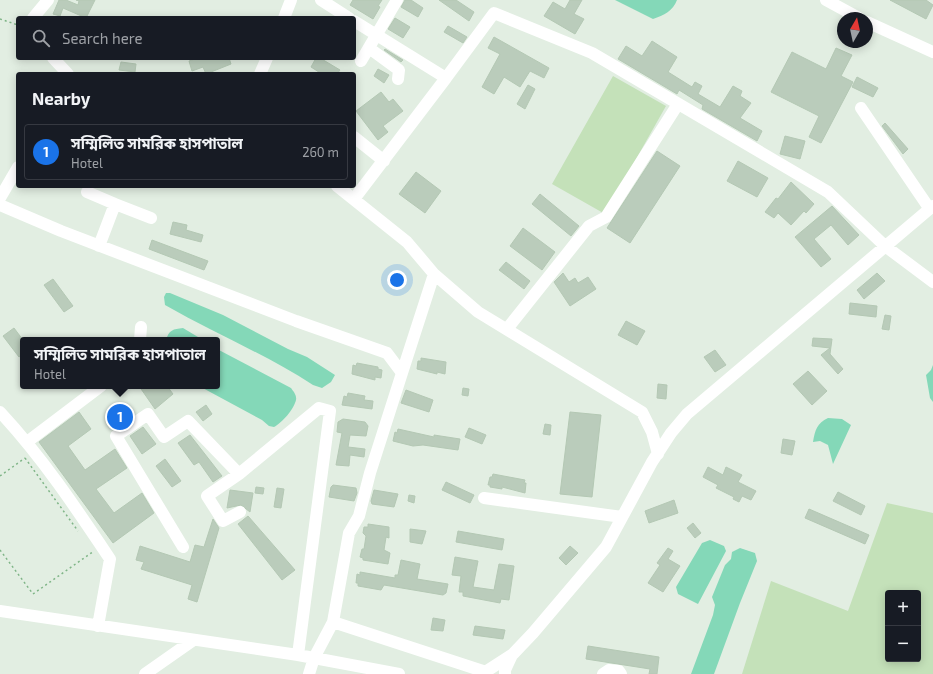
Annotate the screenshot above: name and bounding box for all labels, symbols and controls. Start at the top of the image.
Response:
north arrow [837,12,873,48]
search box [16,16,356,60]
icon: search [30,27,52,49]
text: Search here [62,29,143,47]
text: Nearby [32,88,90,108]
text: সম্মিলিত সামরিক হাসপাতাল [71,134,243,152]
text: 1 [43,144,49,160]
text: 260 m [302,144,339,160]
text: Hotel [71,155,103,171]
your location [387,270,407,290]
popup [20,337,220,389]
text: সম্মিলিত সামরিক হাসপাতাল [34,345,206,363]
text: Hotel [34,366,66,382]
pin: 1 [107,402,133,432]
map controls [885,590,921,662]
button: + [885,590,921,626]
button: − [885,626,921,662]

